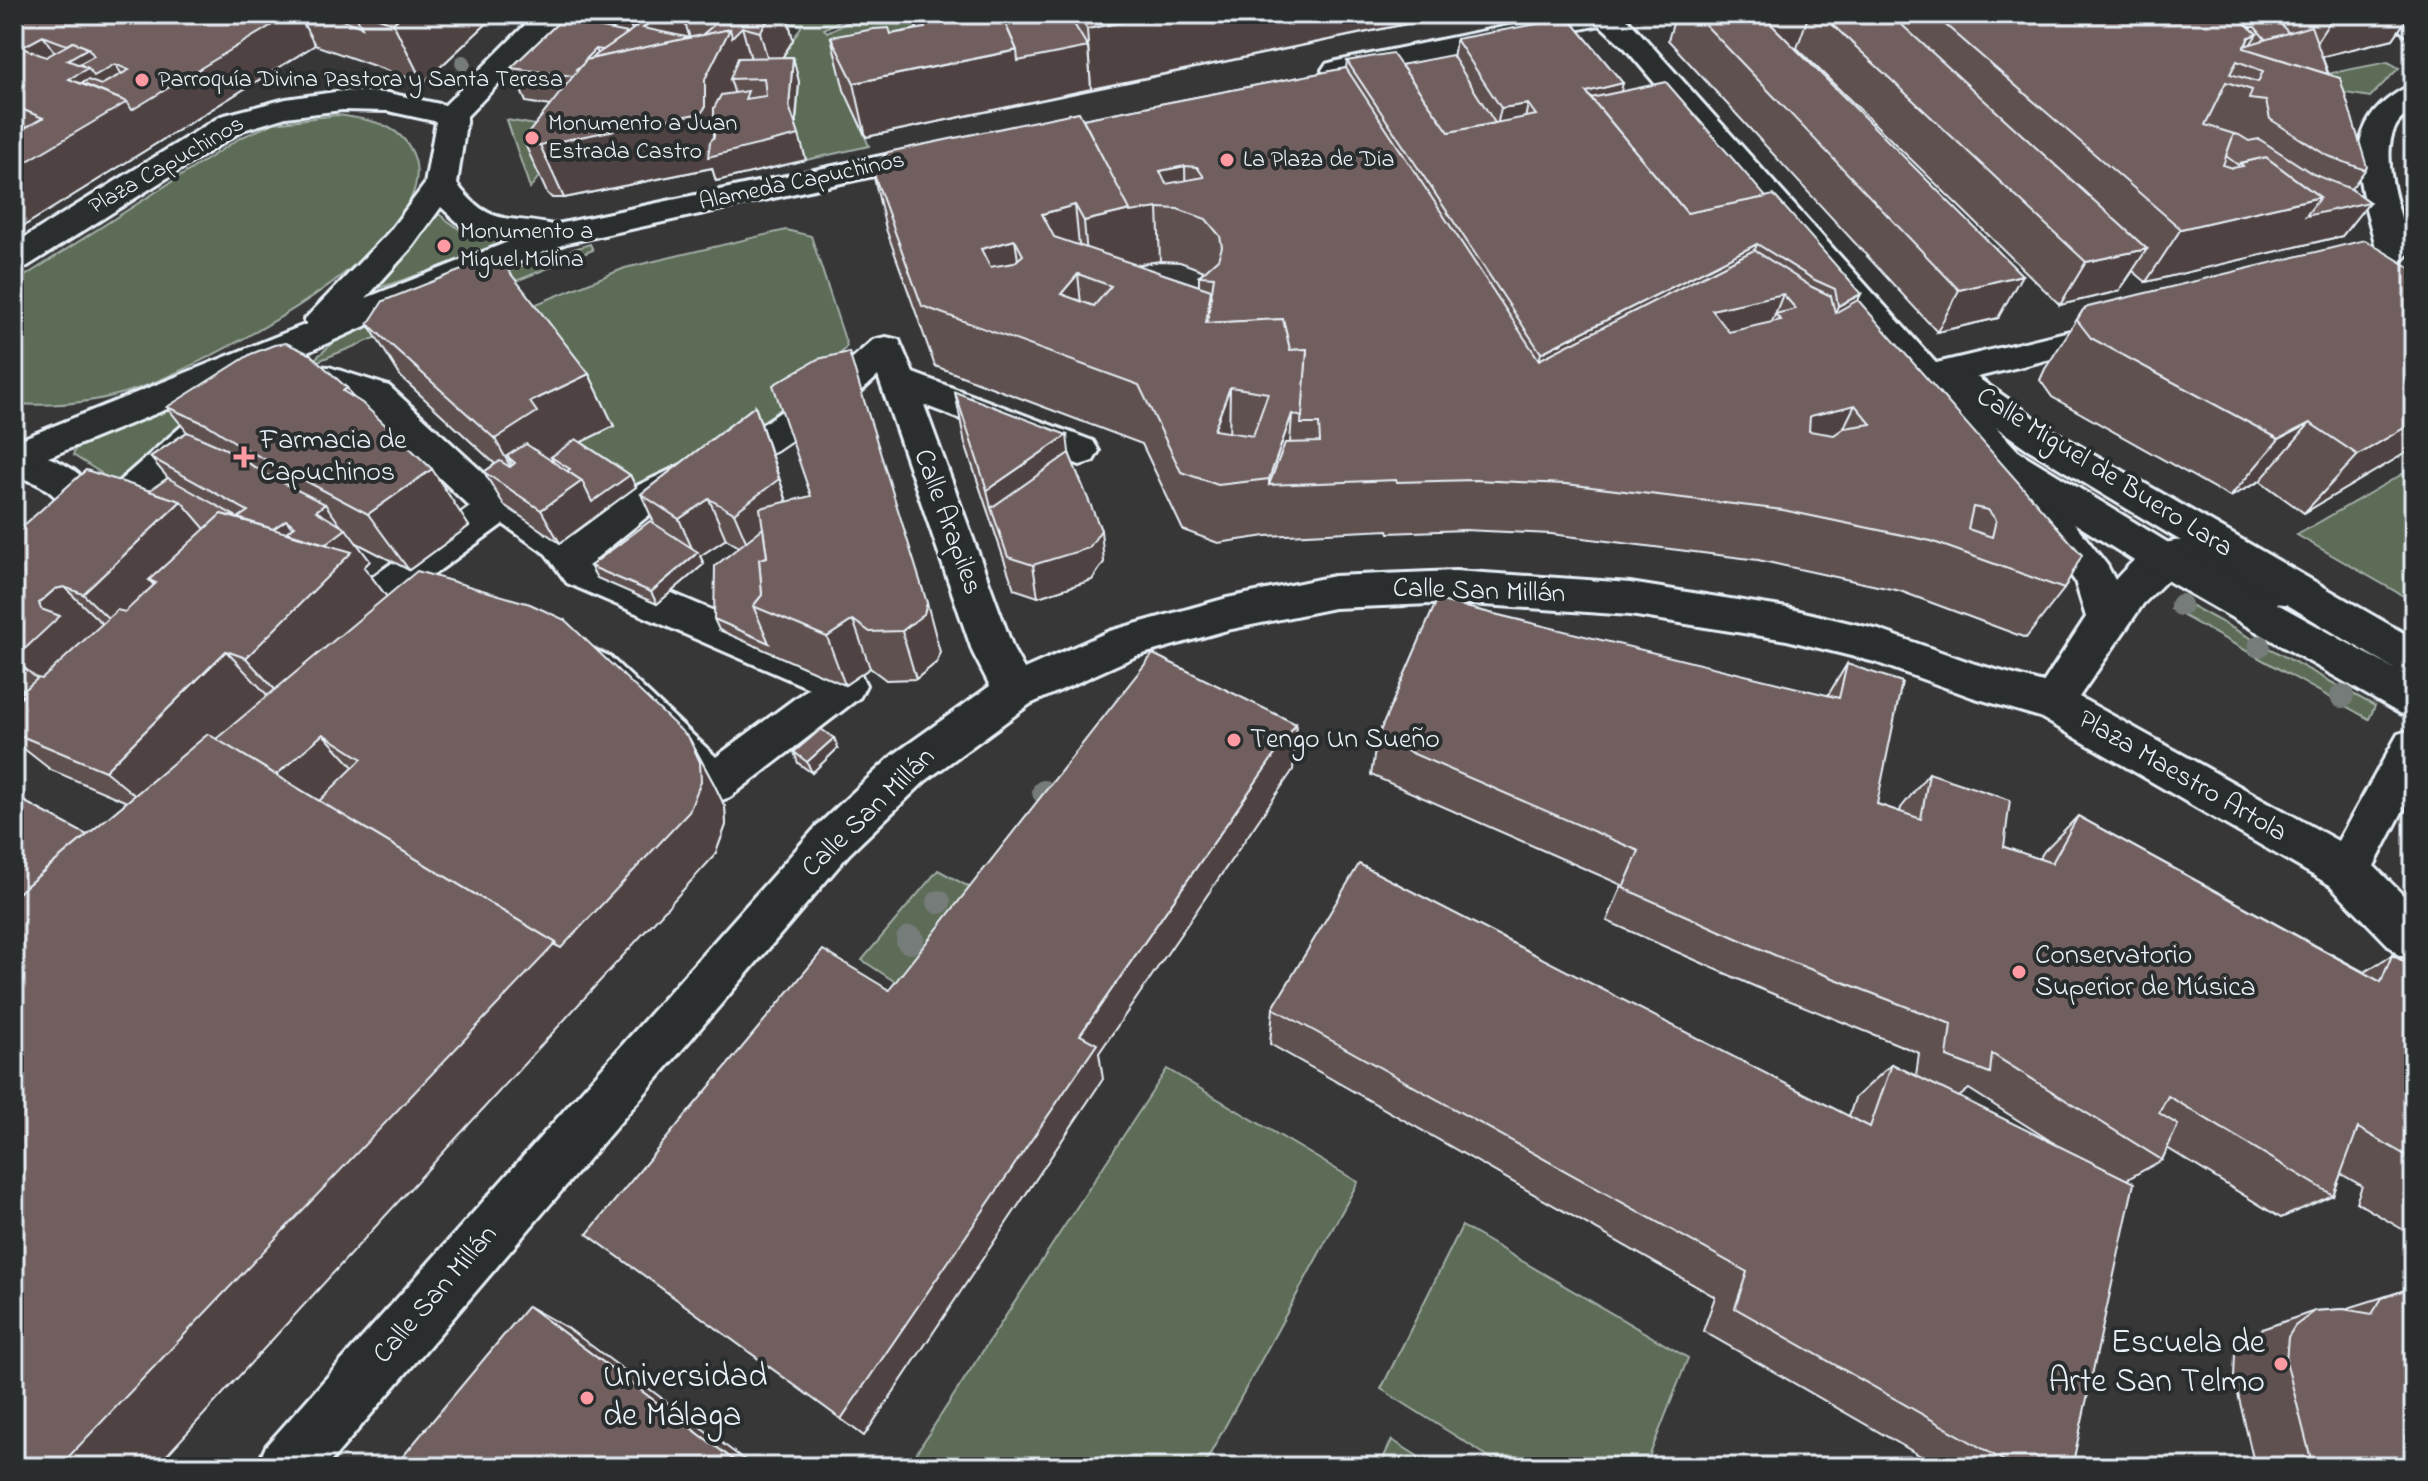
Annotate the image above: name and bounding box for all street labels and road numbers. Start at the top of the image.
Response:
street label: Plaza Capuchinos [83,107,251,225]
street label: Alameda Capuchinos [696,143,908,221]
street label: Calle Miguel de Buero Lara [1967,377,2241,569]
street label: Calle Arapiles [902,443,992,601]
street label: Calle San Millán [1392,568,1566,616]
street label: Plaza Maestro Artola [2070,700,2294,854]
street label: Calle San Millán [793,738,945,888]
street label: Calle San Millán [364,1216,508,1374]

